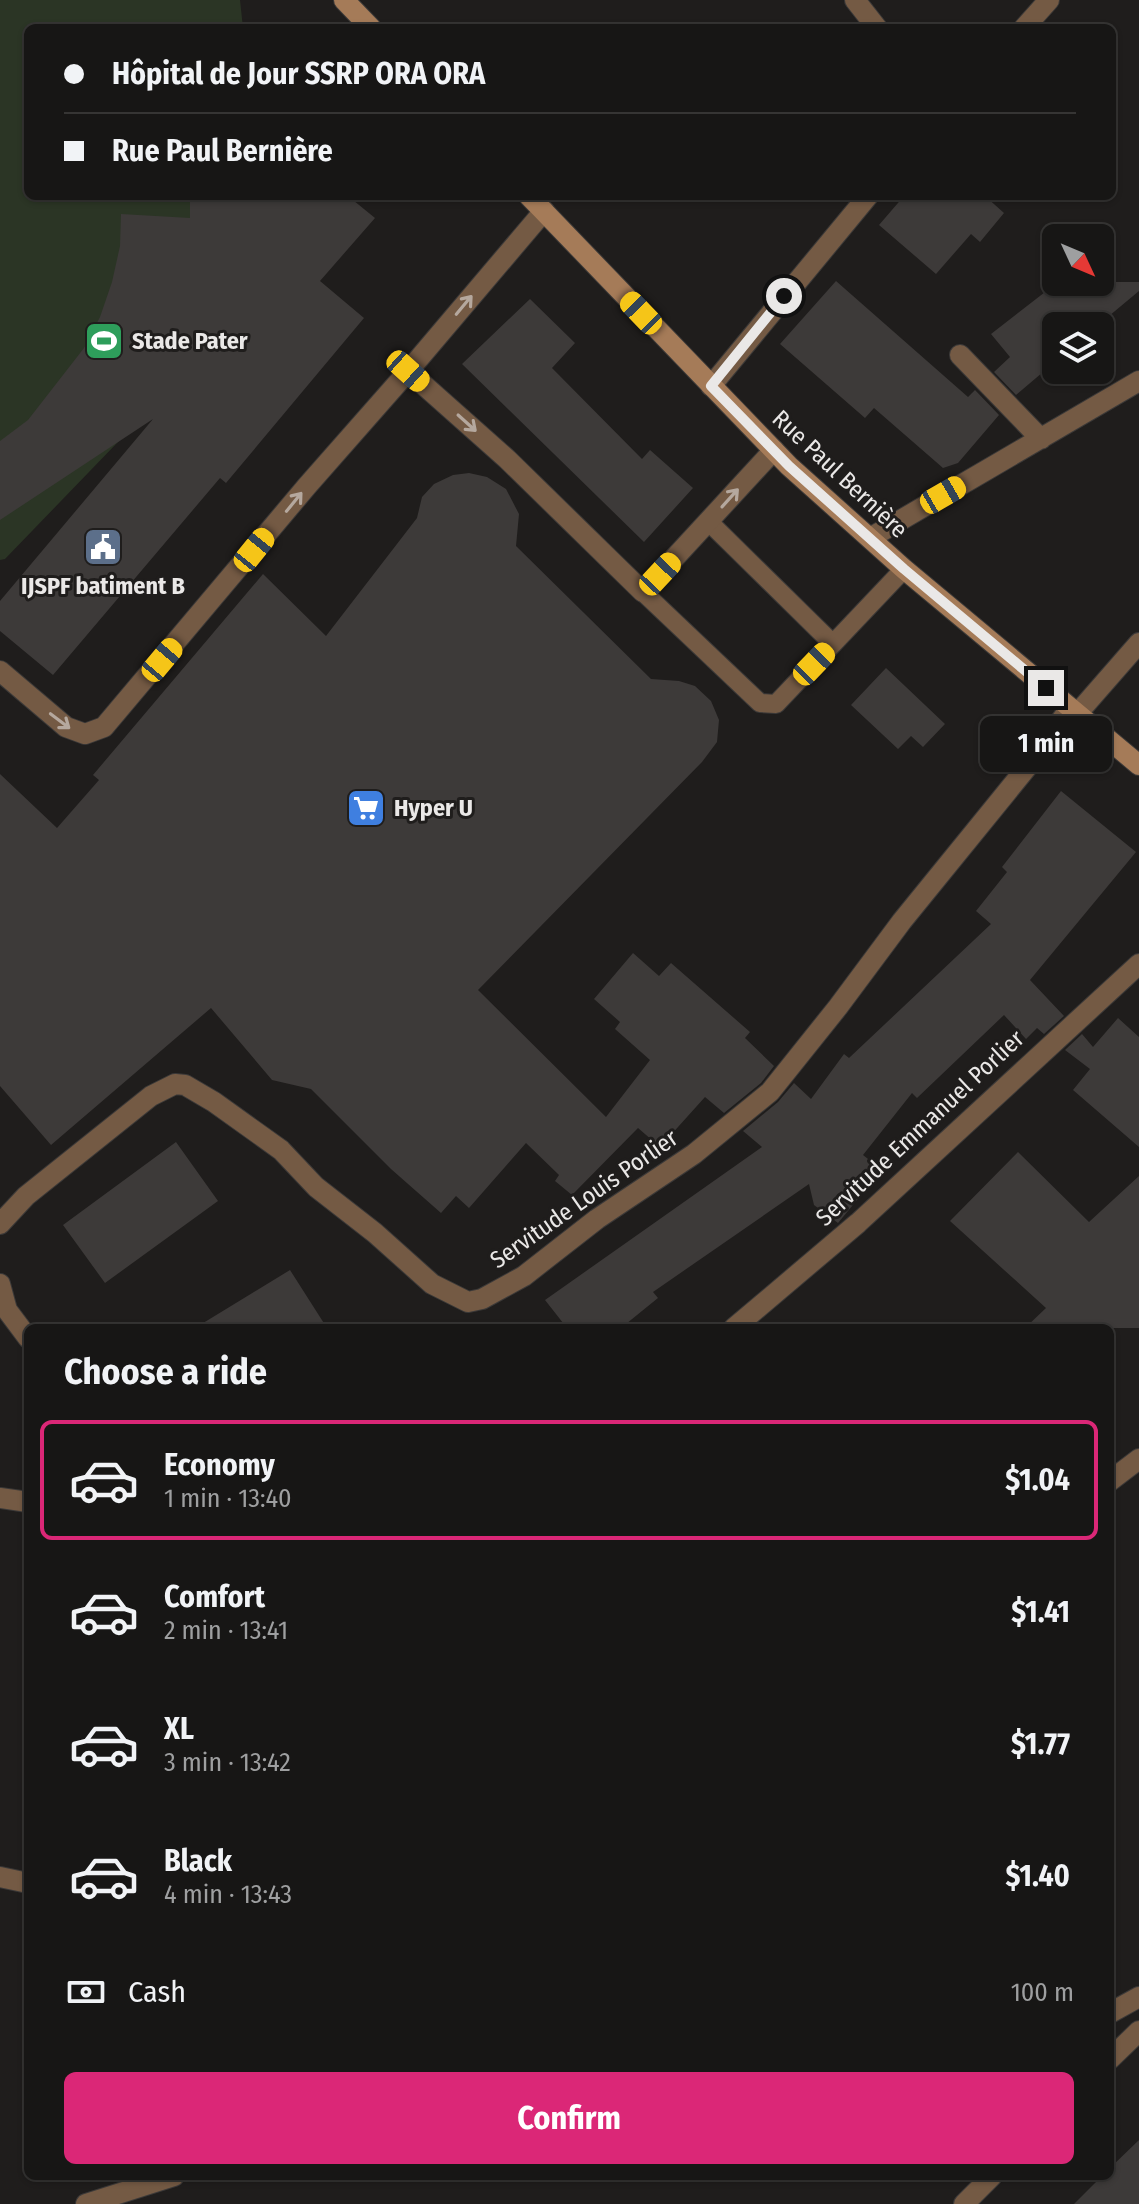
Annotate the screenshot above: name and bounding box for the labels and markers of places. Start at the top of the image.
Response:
sports icon: Stade Pater [83,320,125,362]
place label: Stade Pater [132,327,248,355]
public building icon: IJSPF batiment B [82,526,124,568]
place label: IJSPF batiment B [21,572,185,600]
supermarket icon: Hyper U [345,787,387,829]
place label: Hyper U [394,794,473,822]

